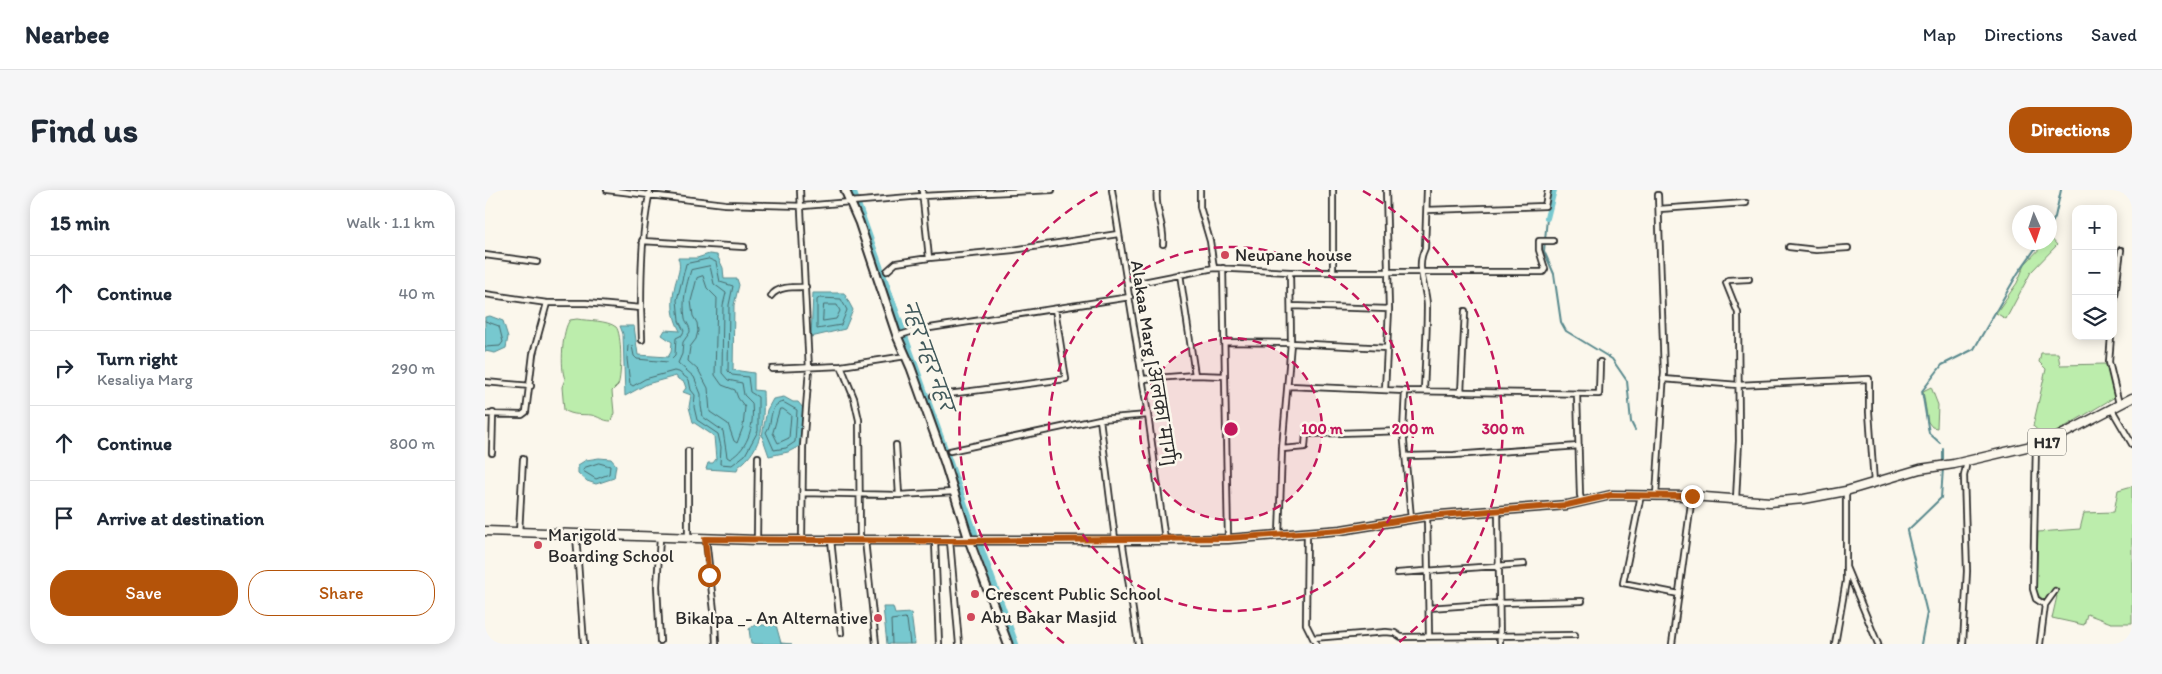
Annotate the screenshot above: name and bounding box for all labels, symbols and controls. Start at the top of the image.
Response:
text: Nearbee [25,20,109,49]
text: Map [1923,24,1956,46]
text: Directions [1984,24,2063,46]
text: Saved [2091,24,2137,46]
button: Directions [2009,107,2132,153]
text: Find us [30,109,138,151]
north arrow [2012,205,2057,250]
map controls [2072,205,2117,340]
button: + [2072,205,2117,250]
text: 15 min [50,210,110,235]
text: Walk · 1.1 km [346,213,435,232]
place label: Neupane house [1235,244,1352,266]
marker: Neupane house [1219,249,1231,261]
button: − [2072,250,2117,295]
street label: Alakaa Marg [अलका मार्ग] [1126,258,1183,467]
icon: ahead [50,279,78,307]
text: Continue [97,282,172,305]
text: 40 m [398,284,435,303]
button: layers [2072,295,2117,340]
water label: नहर नहर नहर [898,298,960,418]
text: Turn right [97,347,178,370]
icon: right [50,354,78,382]
text: 290 m [391,359,435,378]
text: Kesaliya Marg [97,370,193,389]
centre of rings [1222,420,1240,438]
text: 100 m [1301,420,1343,438]
text: 200 m [1392,420,1435,438]
text: 300 m [1482,420,1525,438]
road number: H17 [2028,428,2066,456]
icon: ahead [50,429,78,457]
text: Continue [97,432,172,455]
text: 800 m [389,434,435,453]
route end [1681,485,1704,508]
icon: arrive [50,504,78,532]
text: Arrive at destination [97,507,264,530]
place label: Marigold Boarding School [548,524,674,567]
marker: Marigold Boarding School [532,539,544,551]
route start [698,564,721,587]
button: Save [50,570,238,616]
button: Share [248,570,435,616]
place label: Crescent Public School [985,583,1161,605]
marker: Crescent Public School [969,588,981,600]
place label: Abu Bakar Masjid [981,606,1117,628]
place label: Bikalpa _- An Alternative [675,607,868,629]
marker: Abu Bakar Masjid [965,611,977,623]
marker: Bikalpa _- An Alternative [872,612,884,624]

